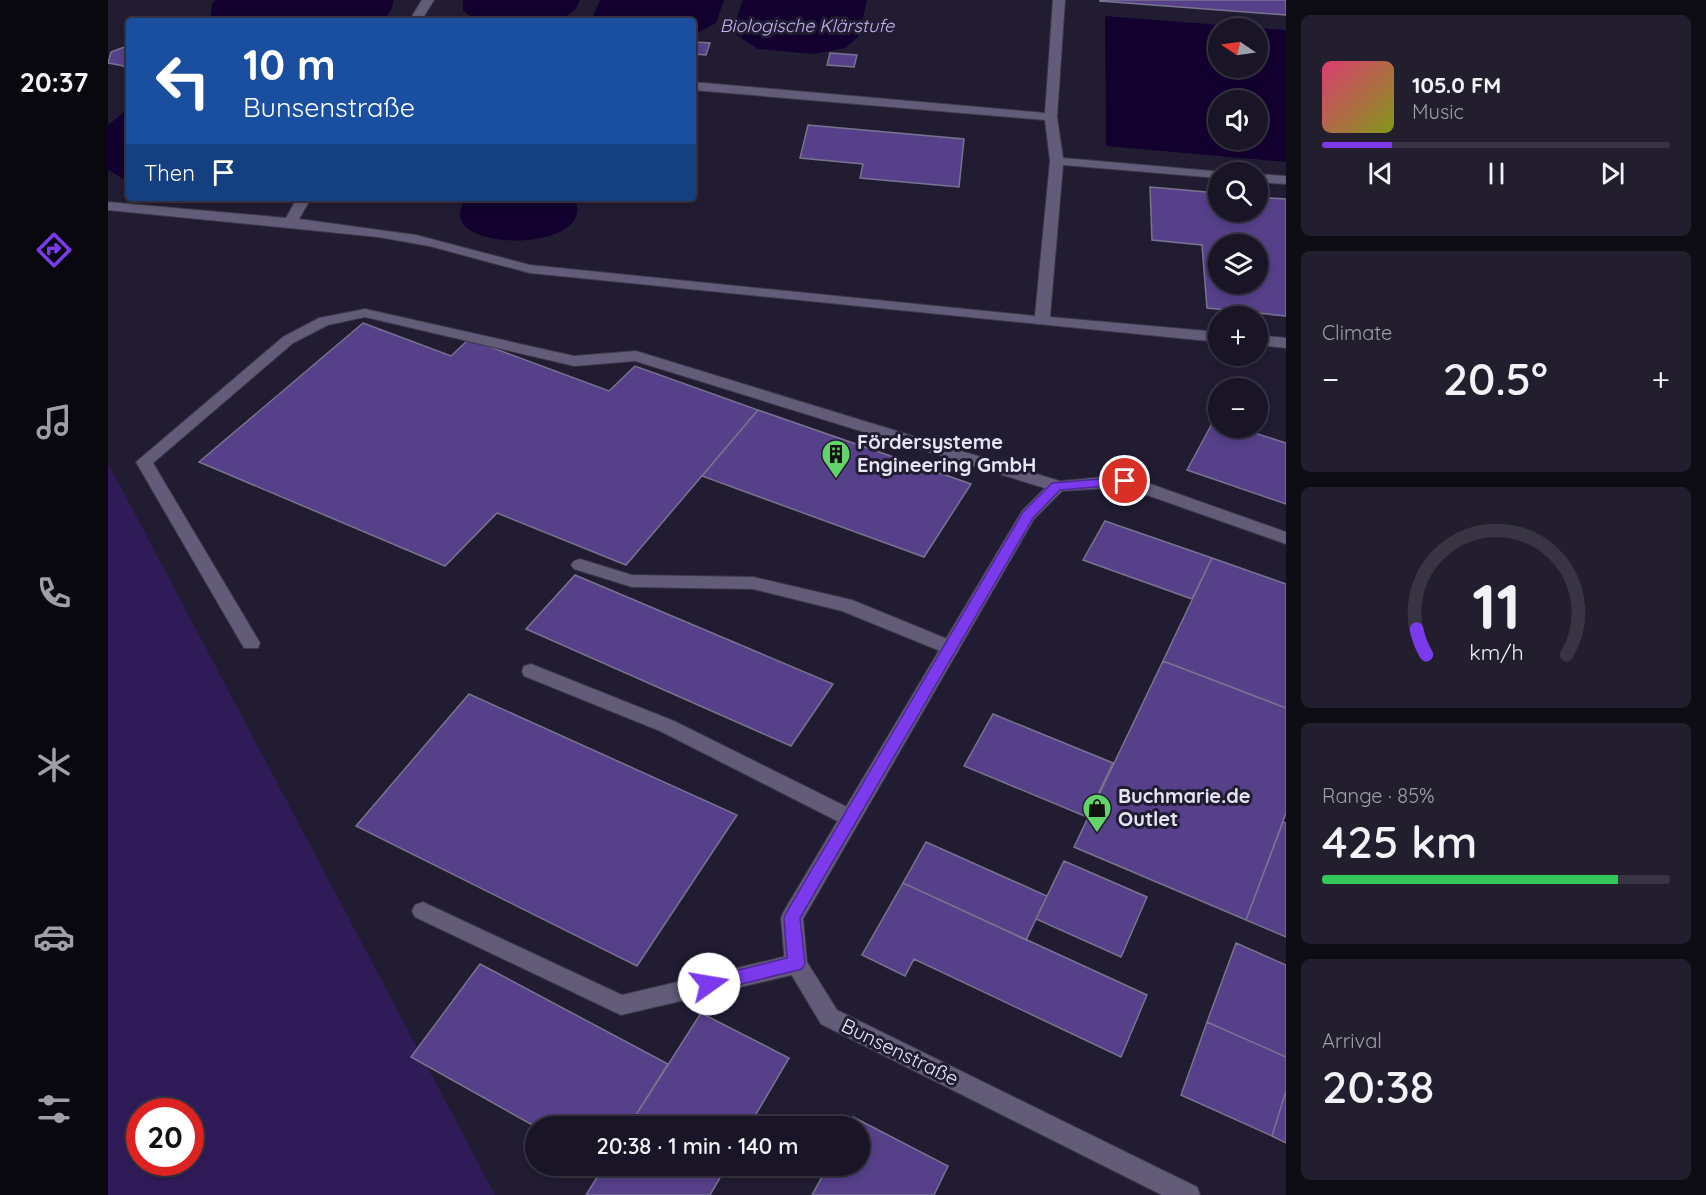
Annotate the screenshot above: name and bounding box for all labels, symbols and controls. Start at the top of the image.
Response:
water label: Biologische Klärstufe [720,14,895,37]
north arrow [1208,18,1268,78]
map controls [1208,18,1268,438]
text: 10 m [243,38,336,91]
icon: left [144,42,222,120]
text: 20:37 [20,65,88,99]
text: 105.0 FM [1412,71,1501,99]
text: Bunsenstraße [243,90,415,124]
button: sound [1208,90,1268,150]
text: Music [1412,99,1464,124]
icon: arrive [207,156,240,189]
icon: previous [1364,157,1397,190]
icon: pause [1480,157,1513,190]
icon: next [1596,157,1629,190]
text: Then [144,159,195,187]
button: search [1208,162,1268,222]
icon: directions [33,229,75,271]
button: layers [1208,234,1268,294]
button: + [1208,306,1268,366]
text: Climate [1322,320,1392,345]
text: 20.5° [1443,350,1548,406]
text: − [1322,358,1339,399]
text: + [1651,358,1670,399]
button: − [1208,378,1268,438]
icon: music [33,401,75,443]
place label: Fördersysteme Engineering GmbH [857,429,1036,477]
building icon: Fördersysteme Engineering GmbH [820,438,852,480]
pin [1099,455,1150,506]
icon: arrive [1108,464,1141,497]
text: 11 [1472,567,1520,645]
icon: phone [33,572,75,614]
text: km/h [1469,639,1523,665]
icon: climate [33,744,75,786]
place label: Buchmarie.de Outlet [1118,783,1251,831]
text: Range · 85% [1322,783,1435,808]
shop icon: Buchmarie.de Outlet [1081,792,1113,834]
text: 425 km [1322,813,1477,869]
icon: car [33,916,75,958]
position arrow [677,952,741,1016]
street label: Bunsenstraße [837,1012,963,1091]
text: Arrival [1322,1028,1382,1053]
text: 20:38 [1322,1058,1434,1114]
icon: filters [33,1088,75,1130]
speed limit sign: 20 [126,1098,204,1176]
text: 20:38 · 1 min · 140 m [596,1132,799,1160]

